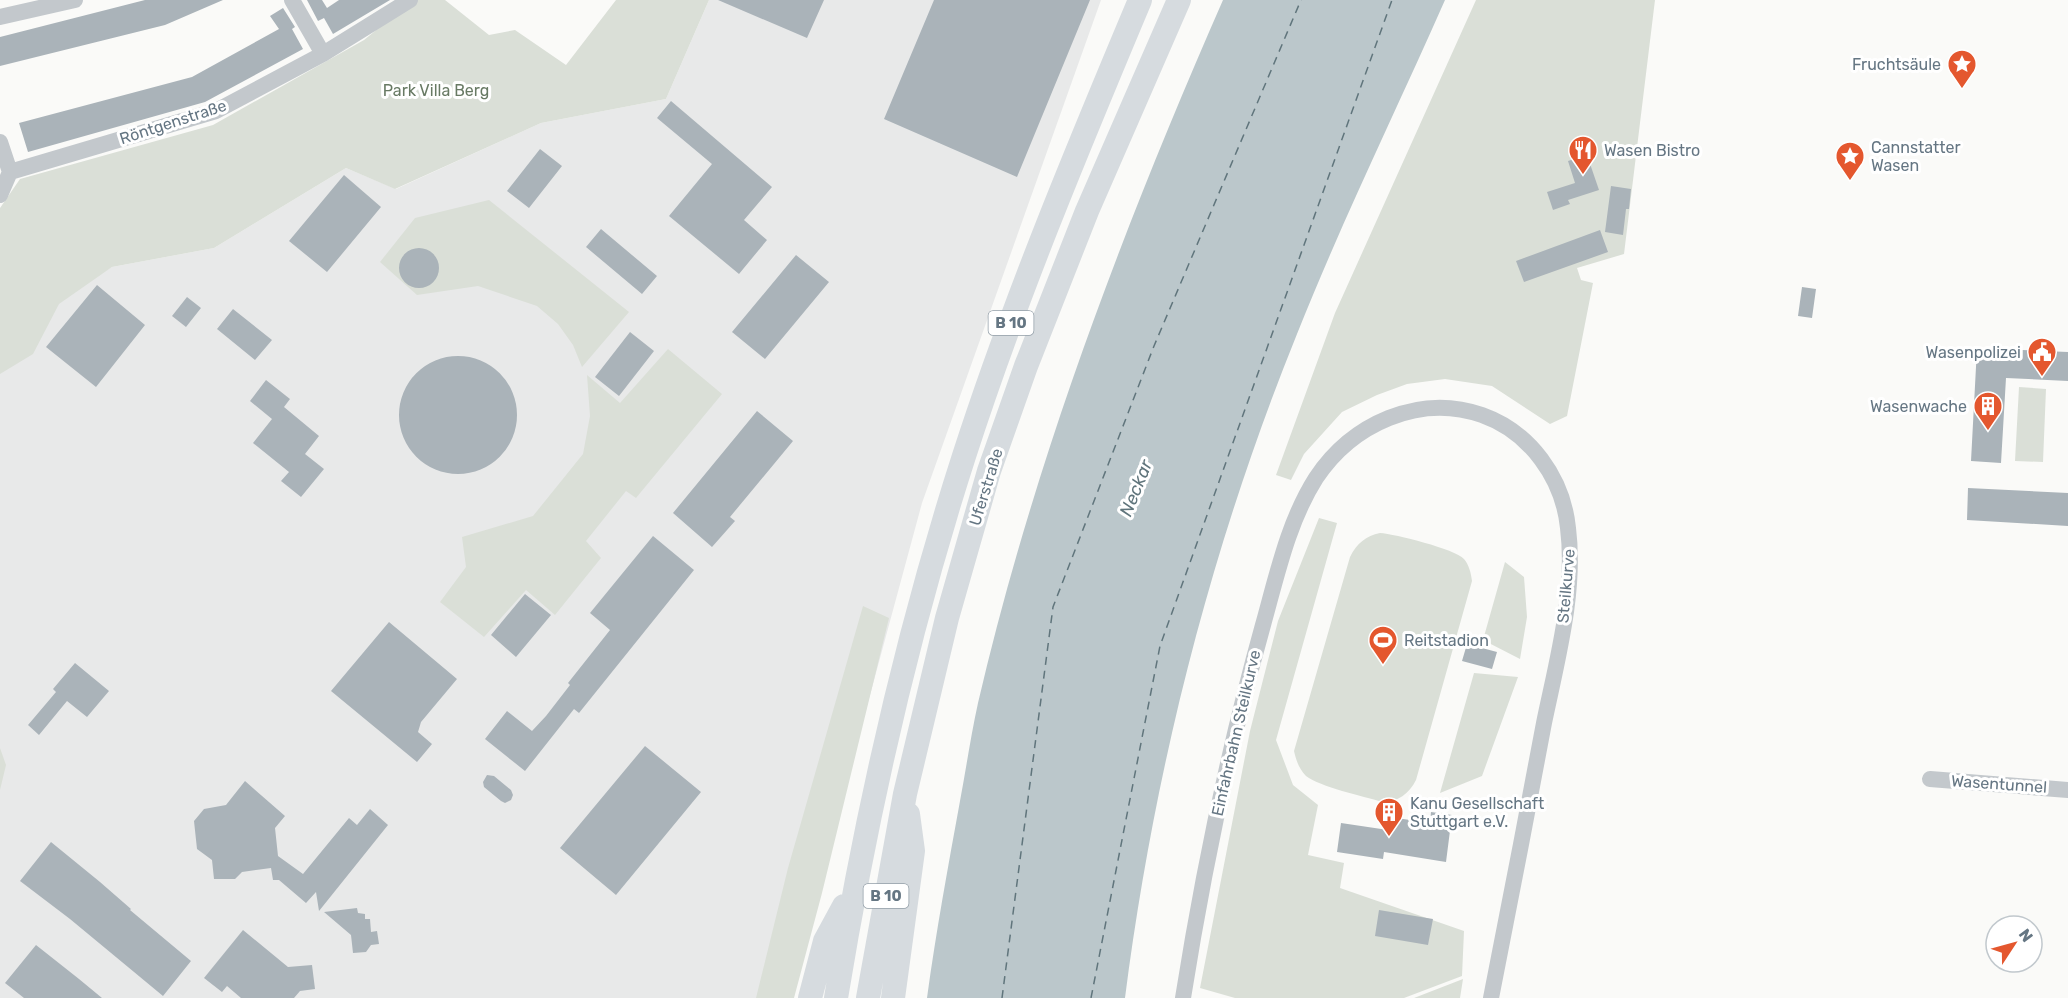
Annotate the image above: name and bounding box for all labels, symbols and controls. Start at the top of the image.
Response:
place icon: Fruchtsäule [1946,48,1978,90]
place label: Fruchtsäule [1852,55,1941,74]
park label: Park Villa Berg [383,81,489,100]
street label: Röntgenstraße [117,96,229,148]
restaurant icon: Wasen Bistro [1567,134,1599,176]
place label: Cannstatter Wasen [1871,138,1961,175]
place icon: Cannstatter Wasen [1834,140,1866,182]
place label: Wasen Bistro [1604,141,1700,160]
road number: B 10 [988,311,1034,335]
public building icon: Wasenpolizei [2026,336,2058,378]
place label: Wasenpolizei [1926,343,2021,362]
building icon: Wasenwache [1972,390,2004,432]
place label: Wasenwache [1870,397,1967,416]
street label: Uferstraße [965,446,1007,528]
water label: Neckar [1115,455,1158,520]
street label: Steilkurve [1553,548,1579,624]
sports icon: Reitstadion [1367,624,1399,666]
place label: Reitstadion [1404,631,1489,650]
street label: Einfahrbahn Steilkurve [1208,648,1264,818]
street label: Wasentunnel [1950,771,2048,797]
place label: Kanu Gesellschaft Stuttgart e.V. [1410,794,1544,831]
building icon: Kanu Gesellschaft Stuttgart e.V. [1373,796,1405,838]
road number: B 10 [864,884,908,908]
north arrow [1984,914,2044,974]
text: N [2015,925,2037,946]

